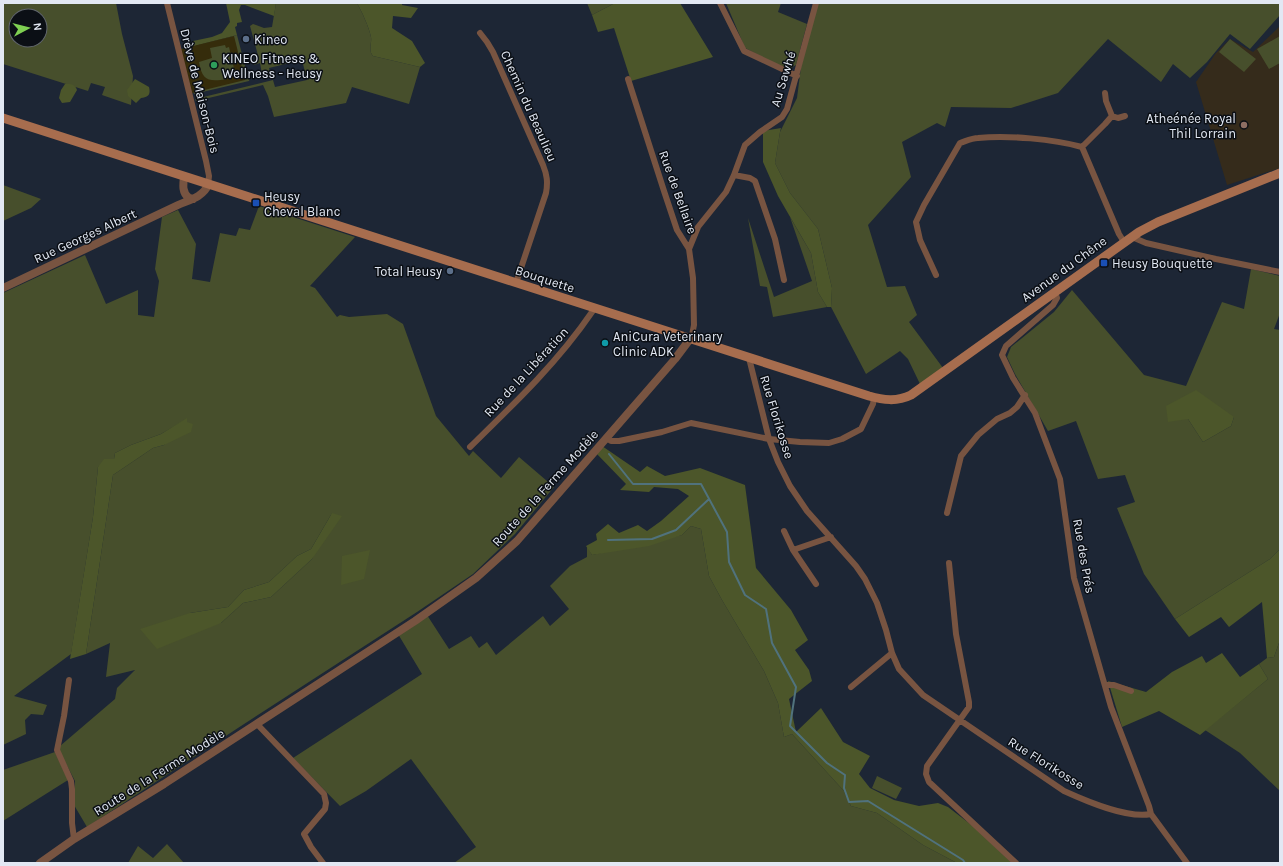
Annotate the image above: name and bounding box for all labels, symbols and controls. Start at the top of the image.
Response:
north arrow [8,8,48,48]
text: N [30,22,44,32]
street label: Drève de Maison-Bois [177,27,223,155]
place label: Kineo [254,32,287,47]
marker: Kineo [241,34,251,44]
street label: Chemin du Beaulieu [498,48,560,164]
street label: Au Sawhé [767,49,799,109]
place label: KINEO Fitness & Wellness - Heusy [222,51,322,81]
marker: KINEO Fitness & Wellness - Heusy [209,60,219,70]
place label: Atheénée Royal Thil Lorrain [1146,111,1236,141]
marker: Atheénée Royal Thil Lorrain [1239,120,1249,130]
street label: Rue de Bellaire [656,148,700,236]
place label: Heusy Cheval Blanc [264,189,340,219]
marker: Heusy Cheval Blanc [251,198,261,208]
street label: Rue Georges Albert [31,206,139,266]
street label: Avenue du Chêne [1019,233,1110,305]
place label: Heusy Bouquette [1112,256,1213,272]
marker: Heusy Bouquette [1099,258,1109,268]
street label: Bouquette [513,262,577,297]
place label: Total Heusy [375,264,442,279]
marker: Total Heusy [445,266,455,276]
street label: Rue de la Libération [481,324,571,420]
place label: AniCura Veterinary Clinic ADK [613,329,722,359]
marker: AniCura Veterinary Clinic ADK [600,338,610,348]
street label: Rue Florikosse [757,373,797,461]
street label: Route de la Ferme Modèle [489,426,601,549]
street label: Rue des Prés [1070,518,1098,595]
street label: Route de la Ferme Modèle [91,725,227,819]
street label: Rue Florikosse [1005,734,1087,792]

